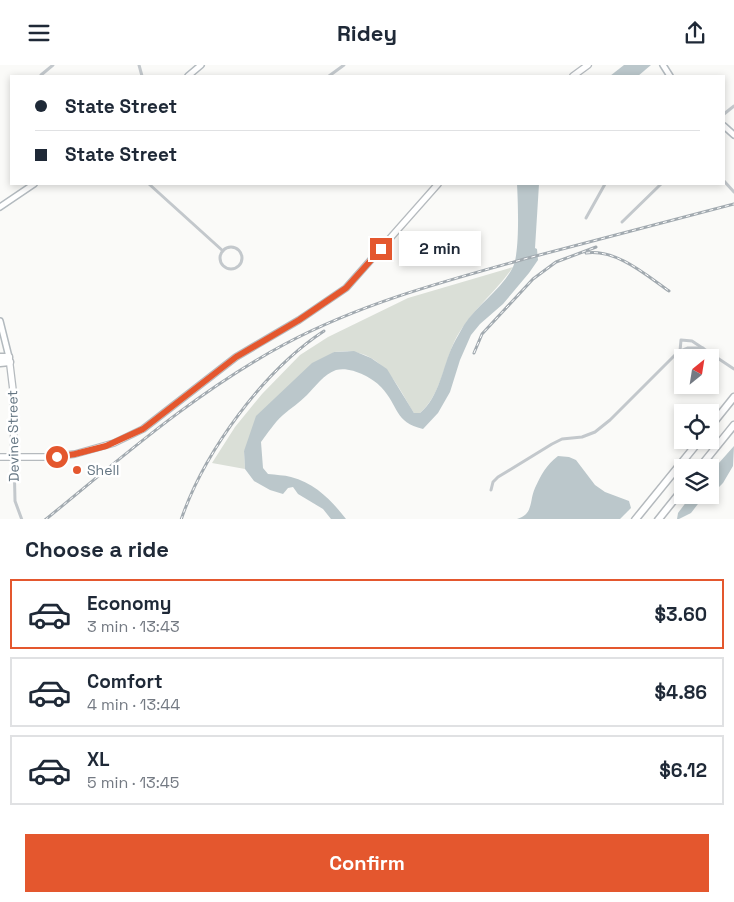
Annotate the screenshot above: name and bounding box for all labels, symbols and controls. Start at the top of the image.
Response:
icon: menu [25,19,53,47]
text: Ridey [337,19,397,47]
icon: share [681,19,709,47]
text: State Street [65,94,177,119]
text: State Street [65,142,177,167]
callout: 2 min [398,231,481,267]
route end [370,238,392,260]
text: 2 min [419,238,461,259]
north arrow [674,349,719,394]
map controls [674,349,719,504]
street label: Devine Street [3,390,23,482]
button: locate [674,404,719,449]
route start [46,446,68,468]
button: layers [674,459,719,504]
place label: Shell [87,461,119,479]
marker: Shell [71,464,83,476]
text: Choose a ride [25,535,169,563]
text: Economy [87,591,171,616]
icon: car [27,592,72,637]
text: $3.60 [654,602,707,627]
text: 3 min · 13:43 [87,616,180,637]
text: Comfort [87,669,163,694]
icon: car [27,670,72,715]
text: $4.86 [655,680,707,705]
text: 4 min · 13:44 [87,694,180,715]
text: XL [87,747,110,772]
icon: car [27,748,72,793]
text: $6.12 [659,758,707,783]
text: 5 min · 13:45 [87,772,179,793]
button: Confirm [25,834,709,892]

